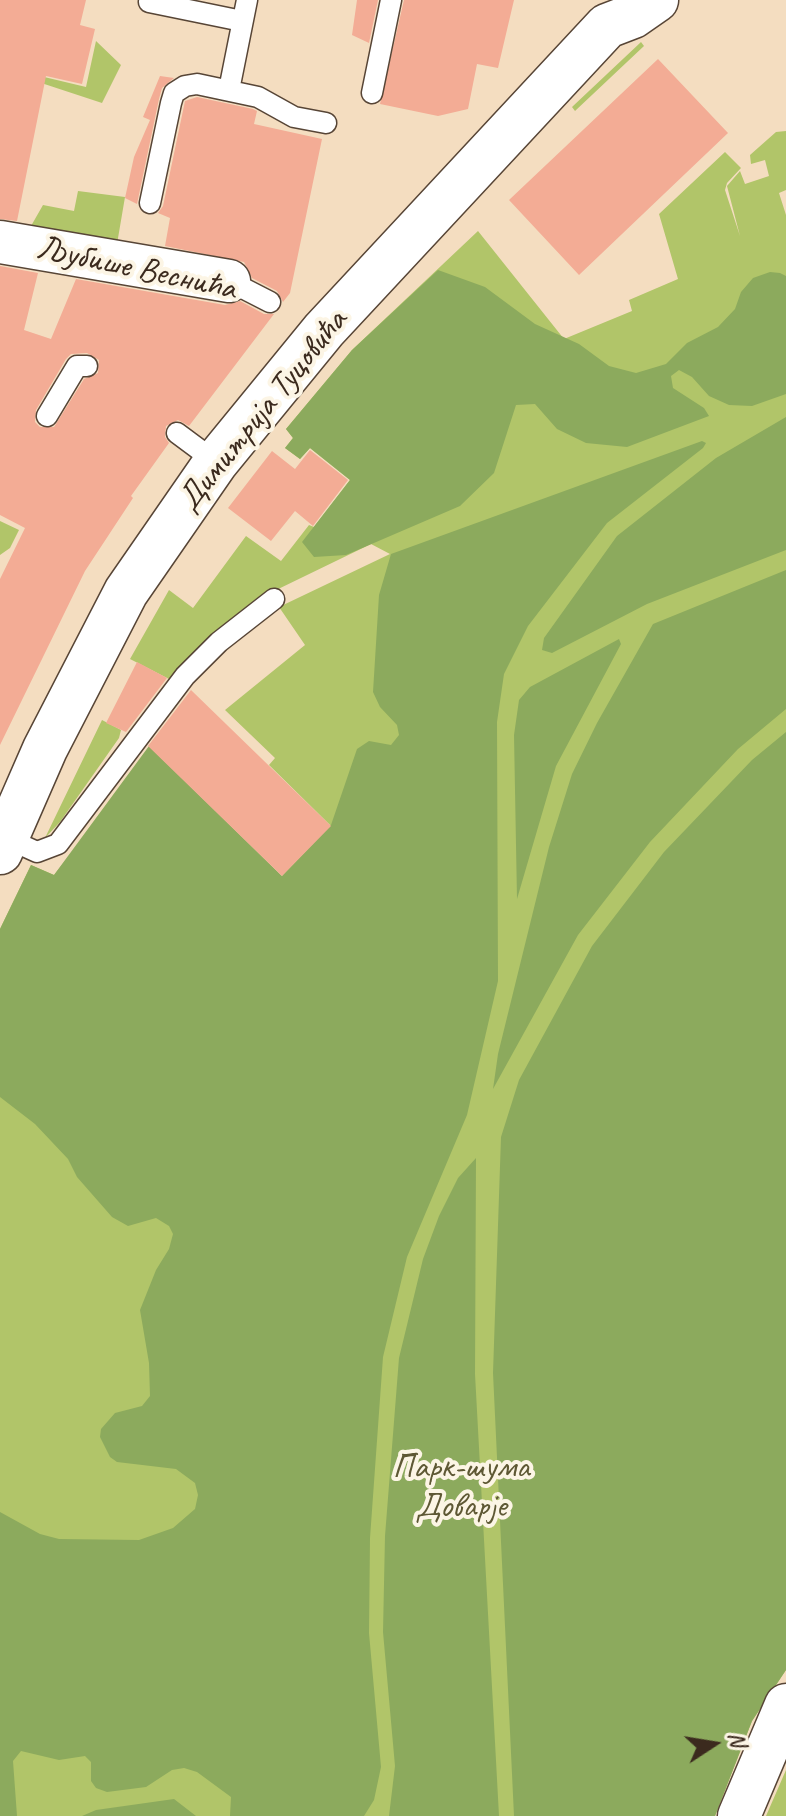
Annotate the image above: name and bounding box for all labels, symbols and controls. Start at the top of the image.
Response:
street label: Љубише Веснића [33,228,239,310]
street label: Димитрија Туцовића [169,302,357,520]
park label: Парк-шума Доварје [393,1448,529,1528]
north arrow [674,1704,754,1784]
text: N [722,1729,753,1749]

